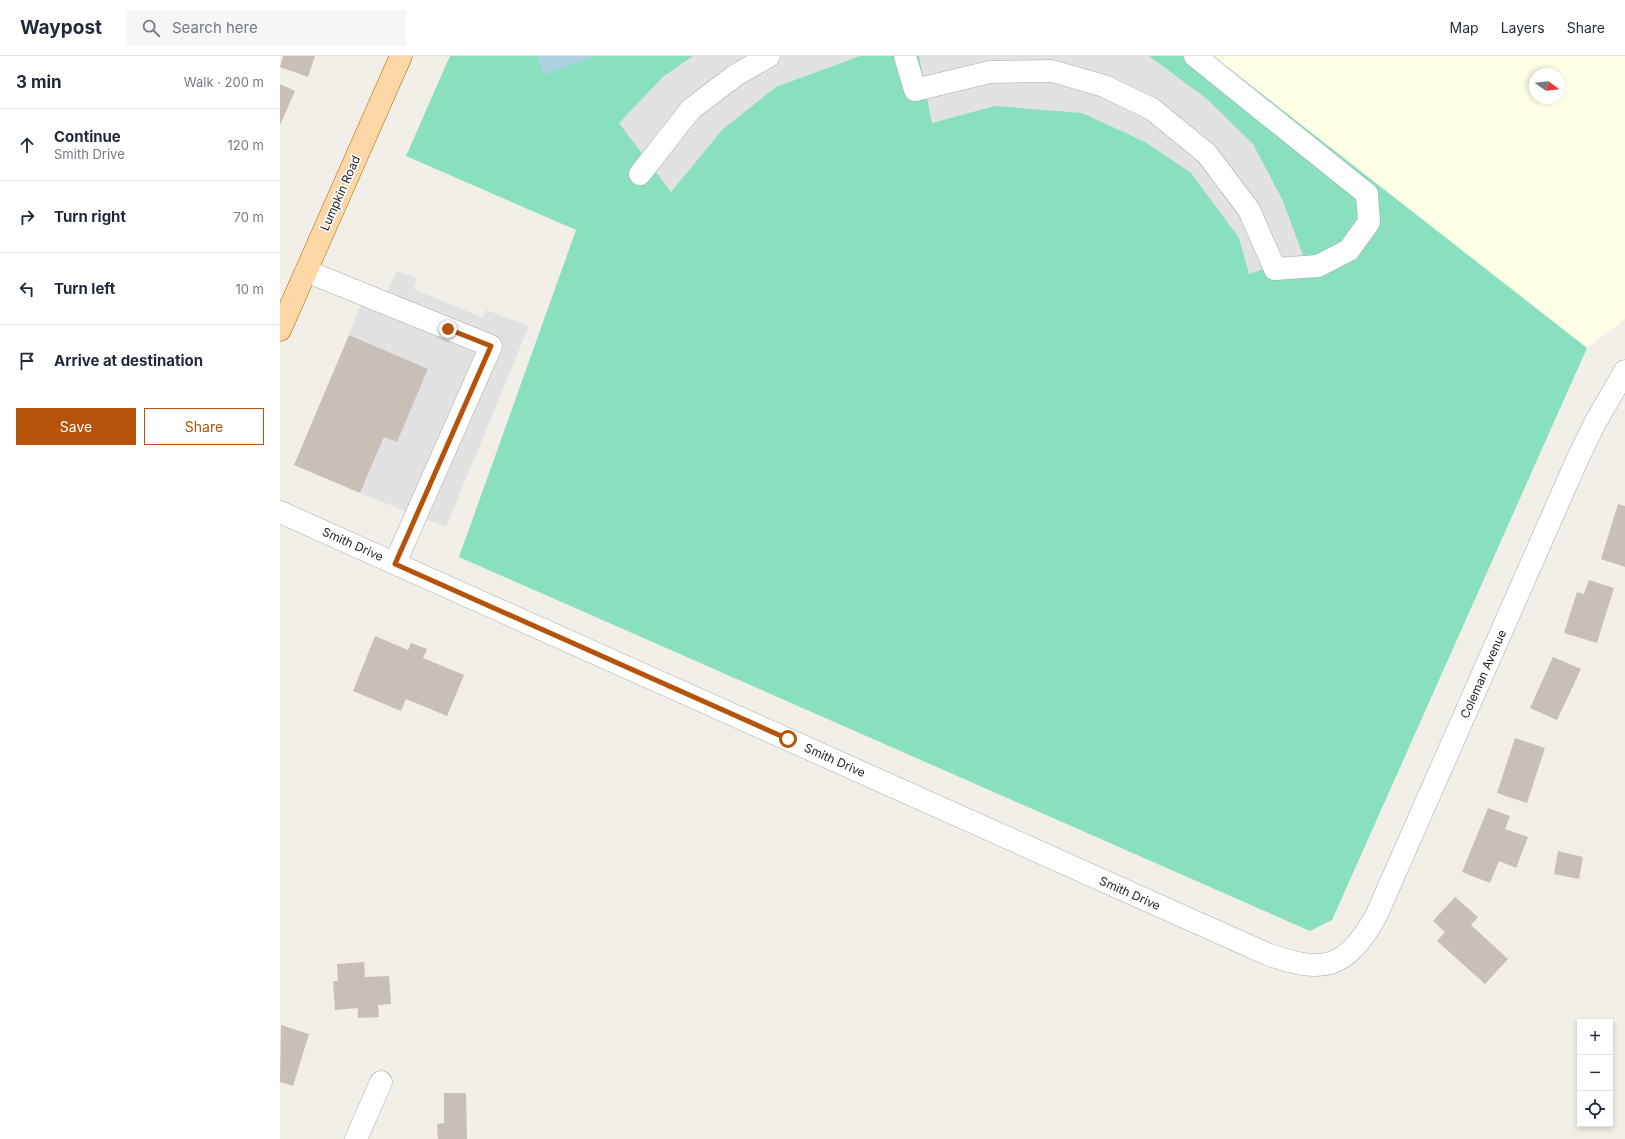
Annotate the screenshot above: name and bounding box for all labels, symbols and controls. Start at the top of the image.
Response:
search box [126,10,406,46]
text: Waypost [20,16,102,39]
icon: search [140,17,162,39]
text: Search here [172,18,258,37]
text: Map [1450,19,1479,36]
text: Layers [1501,19,1545,36]
text: Share [1567,19,1605,36]
north arrow [1529,68,1565,104]
text: 3 min [16,72,62,92]
text: Walk · 200 m [184,74,264,90]
text: Continue [54,127,121,146]
icon: ahead [16,134,38,156]
text: 120 m [228,137,264,153]
text: Smith Drive [54,146,125,162]
street label: Lumpkin Road [317,153,363,233]
icon: right [16,206,38,228]
text: Turn right [54,207,126,226]
text: 70 m [234,209,264,225]
icon: left [16,278,38,300]
text: Turn left [54,279,115,298]
text: 10 m [235,281,264,297]
route end [439,320,457,338]
icon: arrive [16,350,38,372]
text: Arrive at destination [54,351,203,370]
button: Save [16,408,136,445]
button: Share [144,408,264,445]
street label: Smith Drive [320,524,386,564]
street label: Coleman Avenue [1457,627,1509,721]
route start [779,730,797,748]
street label: Smith Drive [802,740,868,780]
street label: Smith Drive [1097,873,1163,913]
map controls [1577,1019,1613,1127]
button: + [1577,1019,1613,1055]
button: − [1577,1055,1613,1091]
button: locate [1577,1091,1613,1127]

